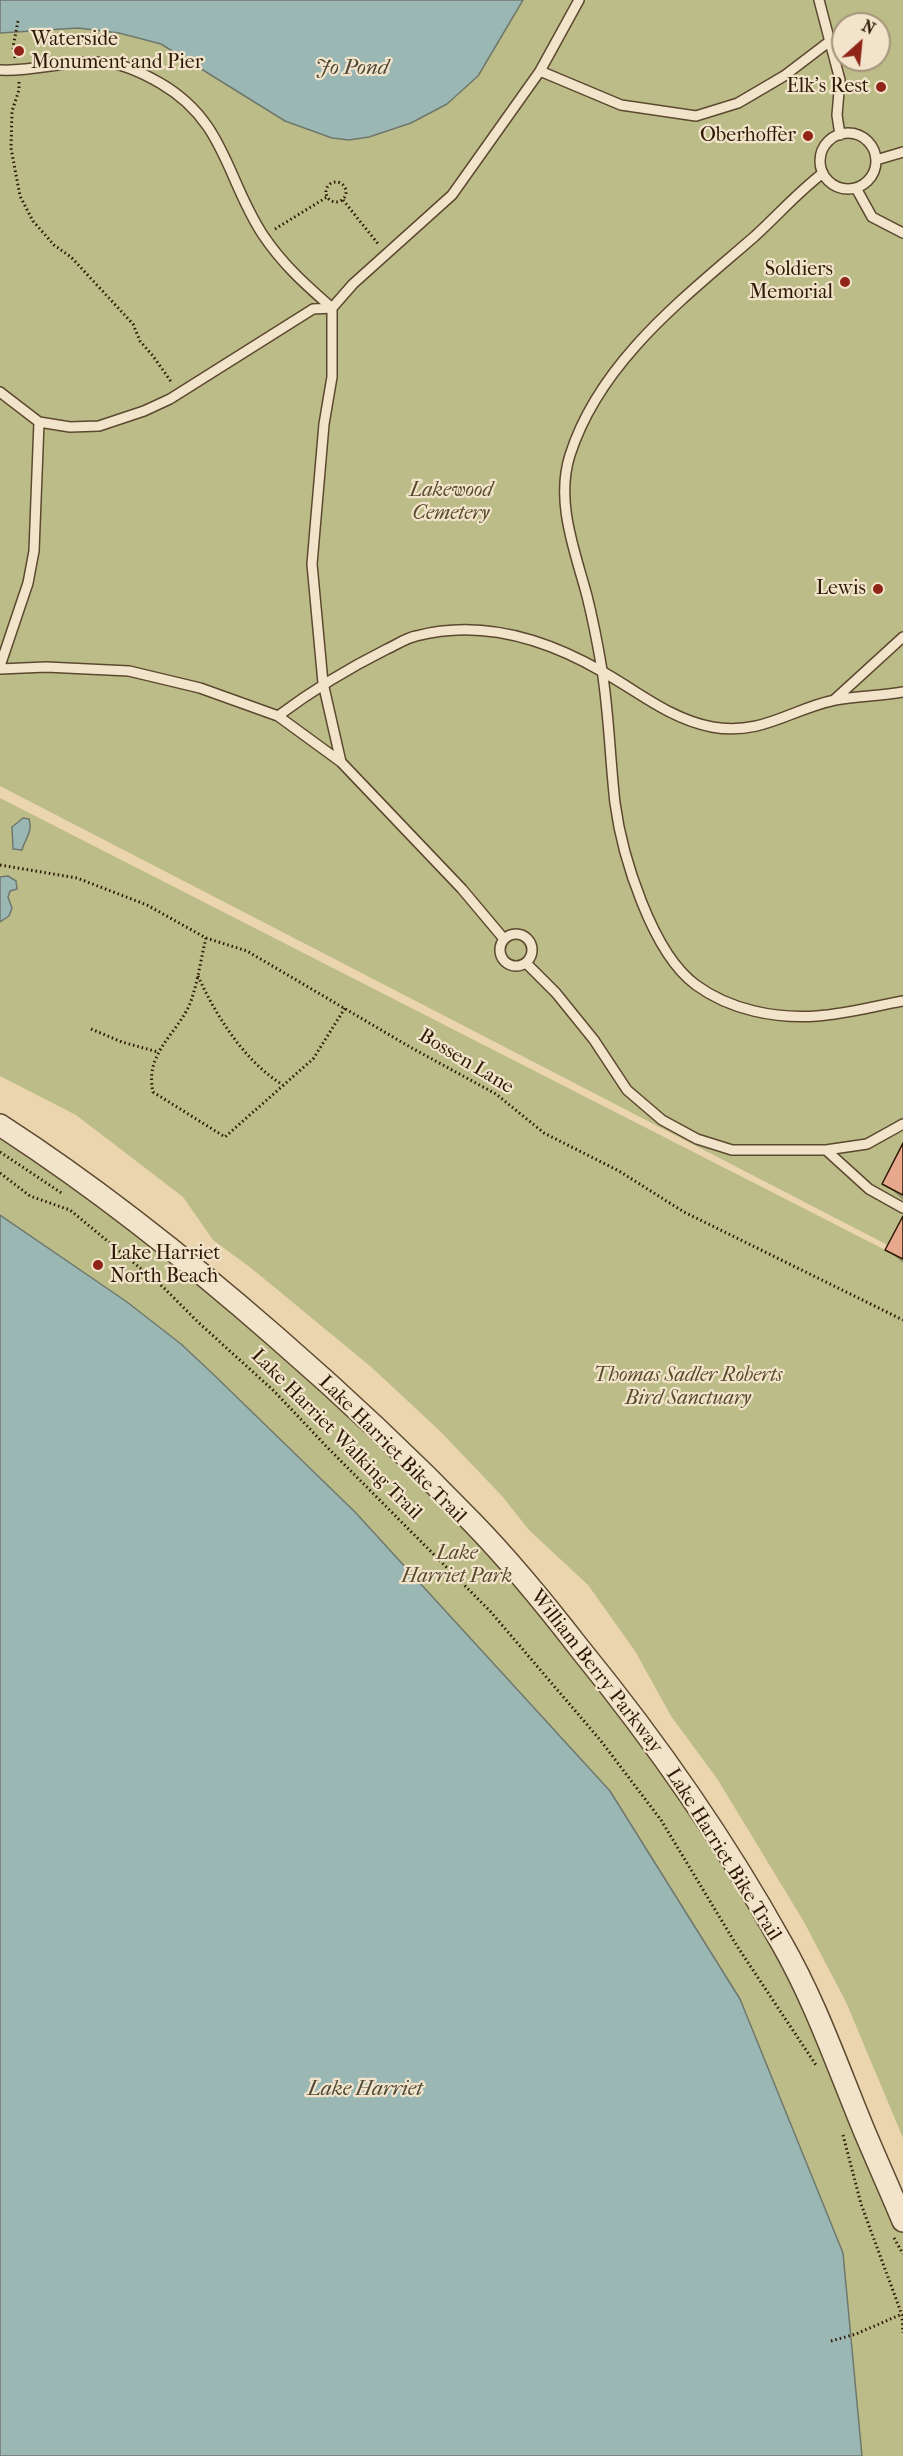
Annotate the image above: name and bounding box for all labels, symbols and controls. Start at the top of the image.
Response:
north arrow [831,12,891,72]
text: N [859,16,878,39]
place label: Waterside Monument and Pier [31,28,203,75]
marker: Waterside Monument and Pier [12,44,26,58]
water label: Jo Pond [316,56,388,82]
place label: Elk's Rest [786,75,869,99]
marker: Elk's Rest [874,80,888,94]
place label: Oberhoffer [700,124,796,148]
marker: Oberhoffer [801,129,815,143]
place label: Soldiers Memorial [749,258,833,305]
marker: Soldiers Memorial [838,275,852,289]
park label: Lakewood Cemetery [409,479,493,526]
place label: Lewis [816,577,866,601]
marker: Lewis [871,582,885,596]
street label: Bossen Lane [414,1024,518,1100]
place label: Lake Harriet North Beach [110,1242,220,1289]
marker: Lake Harriet North Beach [91,1258,105,1272]
street label: Lake Harriet Walking Trail [246,1345,426,1525]
park label: Thomas Sadler Roberts Bird Sanctuary [594,1364,782,1411]
street label: Lake Harriet Bike Trail [313,1371,471,1529]
park label: Lake Harriet Park [402,1542,512,1589]
street label: William Berry Parkway [525,1585,667,1759]
street label: Lake Harriet Bike Trail [660,1764,786,1946]
water label: Lake Harriet [307,2077,423,2103]

